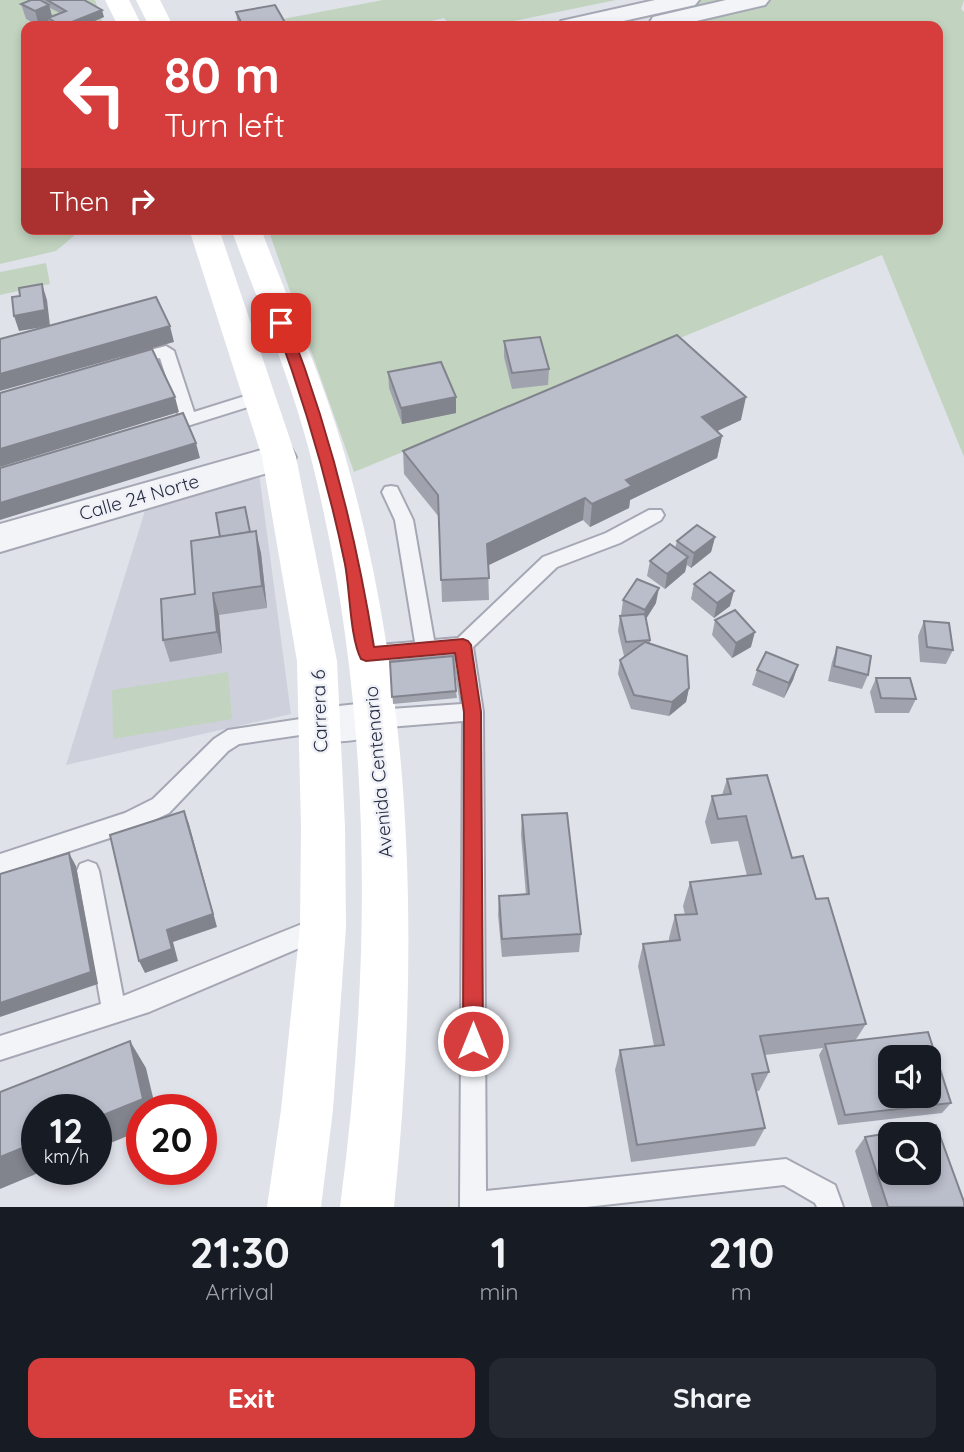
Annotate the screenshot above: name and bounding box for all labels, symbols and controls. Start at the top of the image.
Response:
text: 80 m [164,44,280,105]
icon: left [49,49,140,140]
text: Turn left [164,105,285,145]
icon: right [123,182,161,220]
text: Then [49,185,109,218]
pin [251,293,311,353]
icon: arrive [262,304,300,342]
street label: Calle 24 Norte [76,468,202,526]
street label: Carrera 6 [306,669,332,753]
street label: Avenida Centenario [359,685,397,859]
position arrow [436,1004,510,1078]
map controls [878,1045,941,1185]
button: sound [878,1045,941,1108]
speed limit sign: 20 [126,1094,217,1185]
text: 12 [50,1108,83,1152]
button: search [878,1122,941,1185]
text: km/h [44,1145,89,1168]
text: 21:30 [190,1226,290,1279]
text: 1 [491,1226,507,1279]
text: 210 [708,1226,774,1279]
text: Arrival [205,1277,274,1306]
text: min [479,1277,519,1306]
text: m [731,1277,752,1306]
button: Exit [28,1358,475,1438]
button: Share [489,1358,936,1438]

